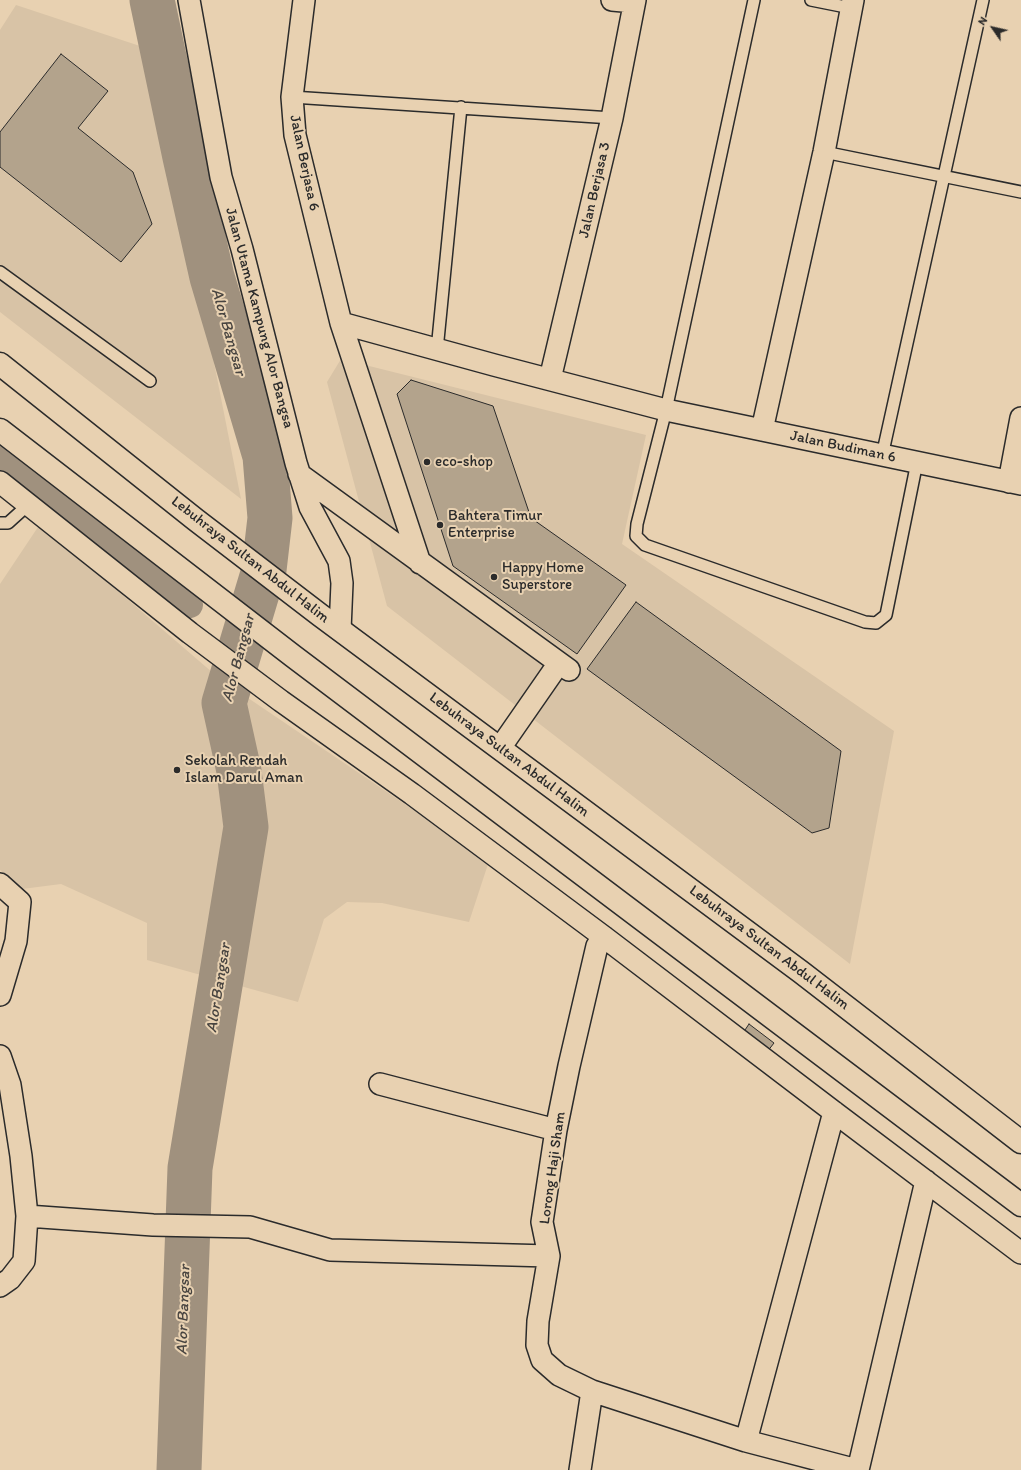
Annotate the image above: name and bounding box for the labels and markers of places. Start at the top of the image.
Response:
place label: eco-shop [435,453,493,471]
marker: eco-shop [422,457,432,467]
place label: Bahtera Timur Enterprise [448,507,542,542]
marker: Bahtera Timur Enterprise [435,520,445,530]
place label: Happy Home Superstore [502,559,584,594]
marker: Happy Home Superstore [489,572,499,582]
place label: Sekolah Rendah Islam Darul Aman [185,752,303,787]
marker: Sekolah Rendah Islam Darul Aman [172,765,182,775]

